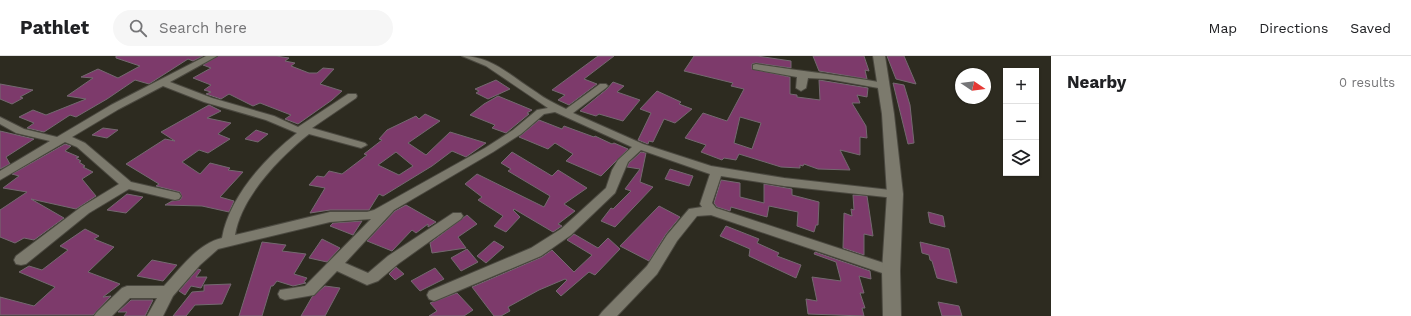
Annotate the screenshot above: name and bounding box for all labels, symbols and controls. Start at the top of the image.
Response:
search box [113,10,393,46]
text: Pathlet [20,16,89,39]
icon: search [127,17,149,39]
text: Search here [159,19,247,37]
text: Map [1209,20,1237,36]
text: Directions [1259,20,1328,36]
text: Saved [1350,20,1391,36]
north arrow [955,68,991,104]
map controls [1003,68,1039,176]
button: + [1003,68,1039,104]
text: Nearby [1067,72,1126,92]
text: 0 results [1339,75,1395,90]
button: − [1003,104,1039,140]
button: layers [1003,140,1039,176]

